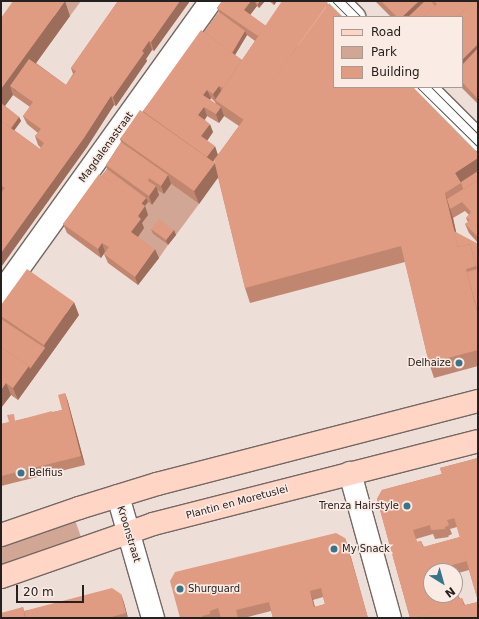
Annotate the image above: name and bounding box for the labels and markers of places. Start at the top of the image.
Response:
place label: Delhaize [408,357,451,369]
marker: Delhaize [454,358,464,368]
place label: Belfius [29,467,63,479]
marker: Belfius [16,468,26,478]
place label: Trenza Hairstyle [319,500,399,512]
marker: Trenza Hairstyle [402,501,412,511]
place label: My Snack [342,543,390,555]
marker: My Snack [329,544,339,554]
place label: Shurguard [188,583,240,595]
marker: Shurguard [175,584,185,594]

